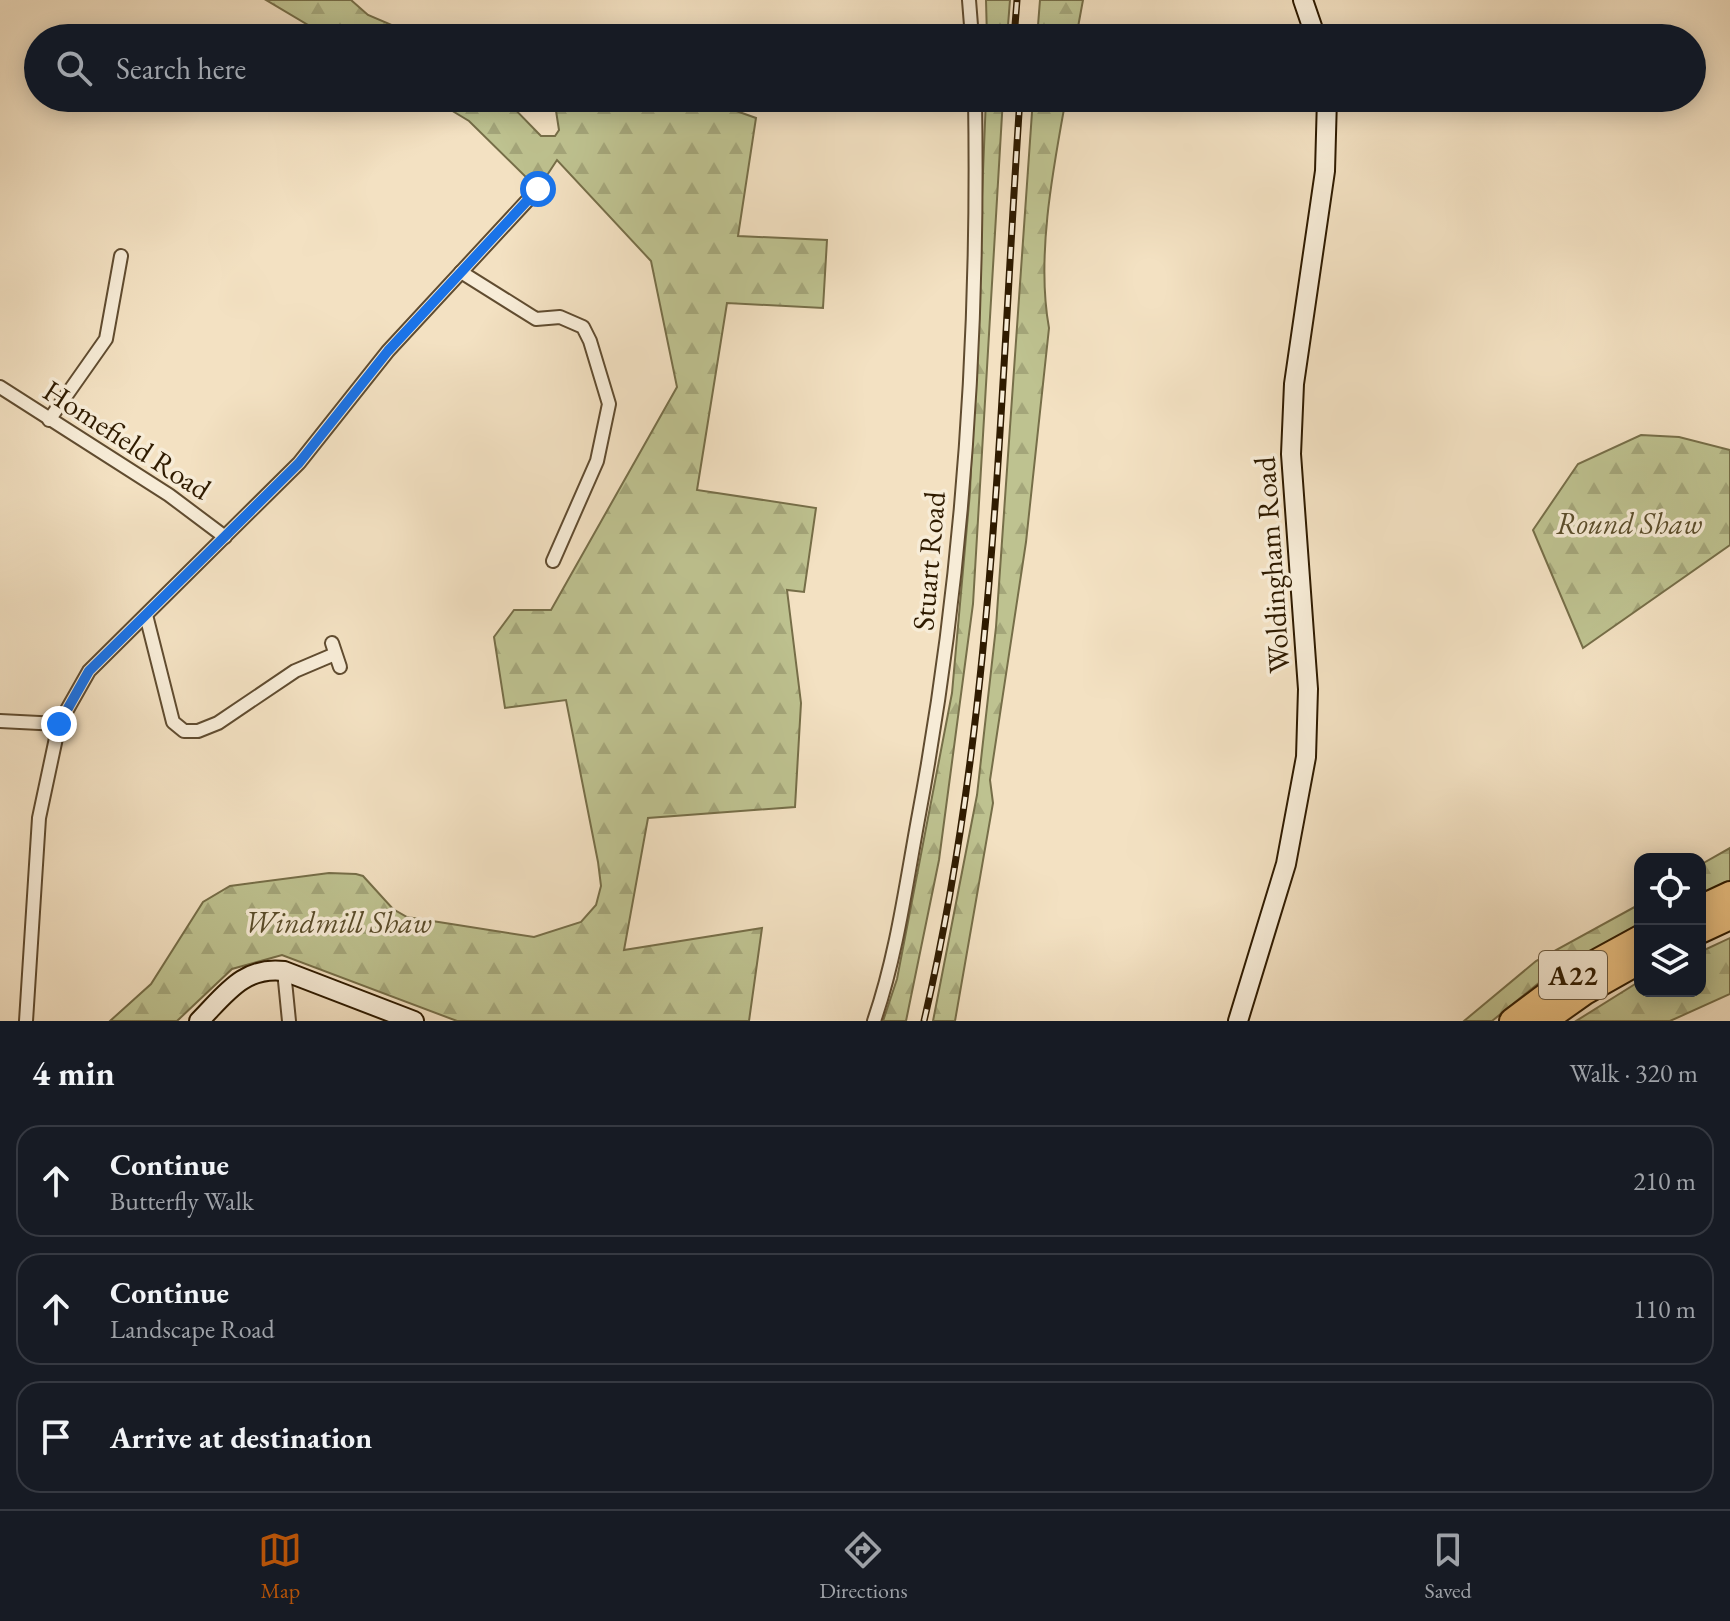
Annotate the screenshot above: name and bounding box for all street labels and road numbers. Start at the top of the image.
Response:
street label: Homefield Road [36,371,219,509]
street label: Woldingham Road [1244,455,1299,675]
street label: Stuart Road [903,489,954,632]
road number: A22 [1539,951,1607,999]

